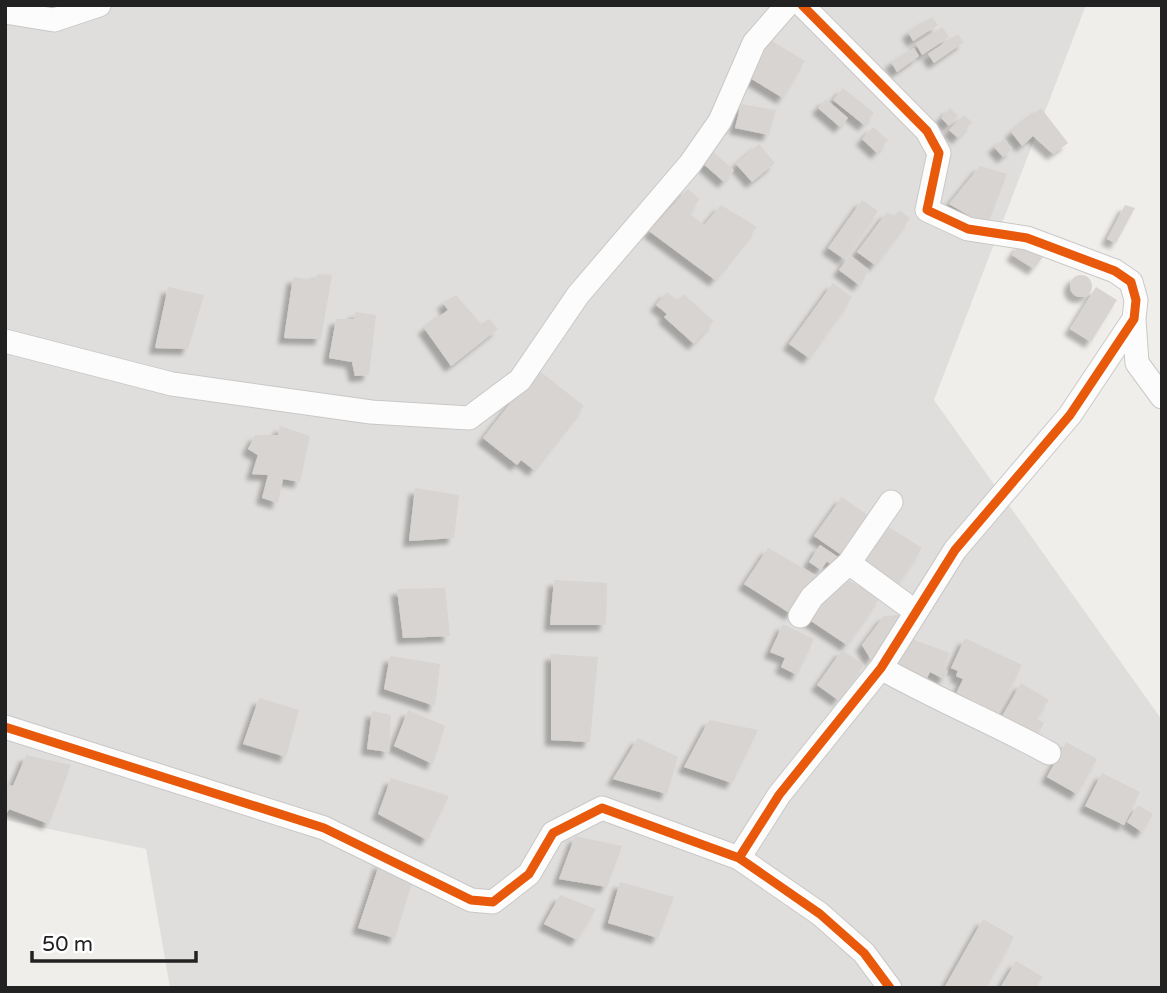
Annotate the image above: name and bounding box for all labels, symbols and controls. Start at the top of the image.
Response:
scale bar [32,920,196,964]
text: 50 m [42,932,93,957]

